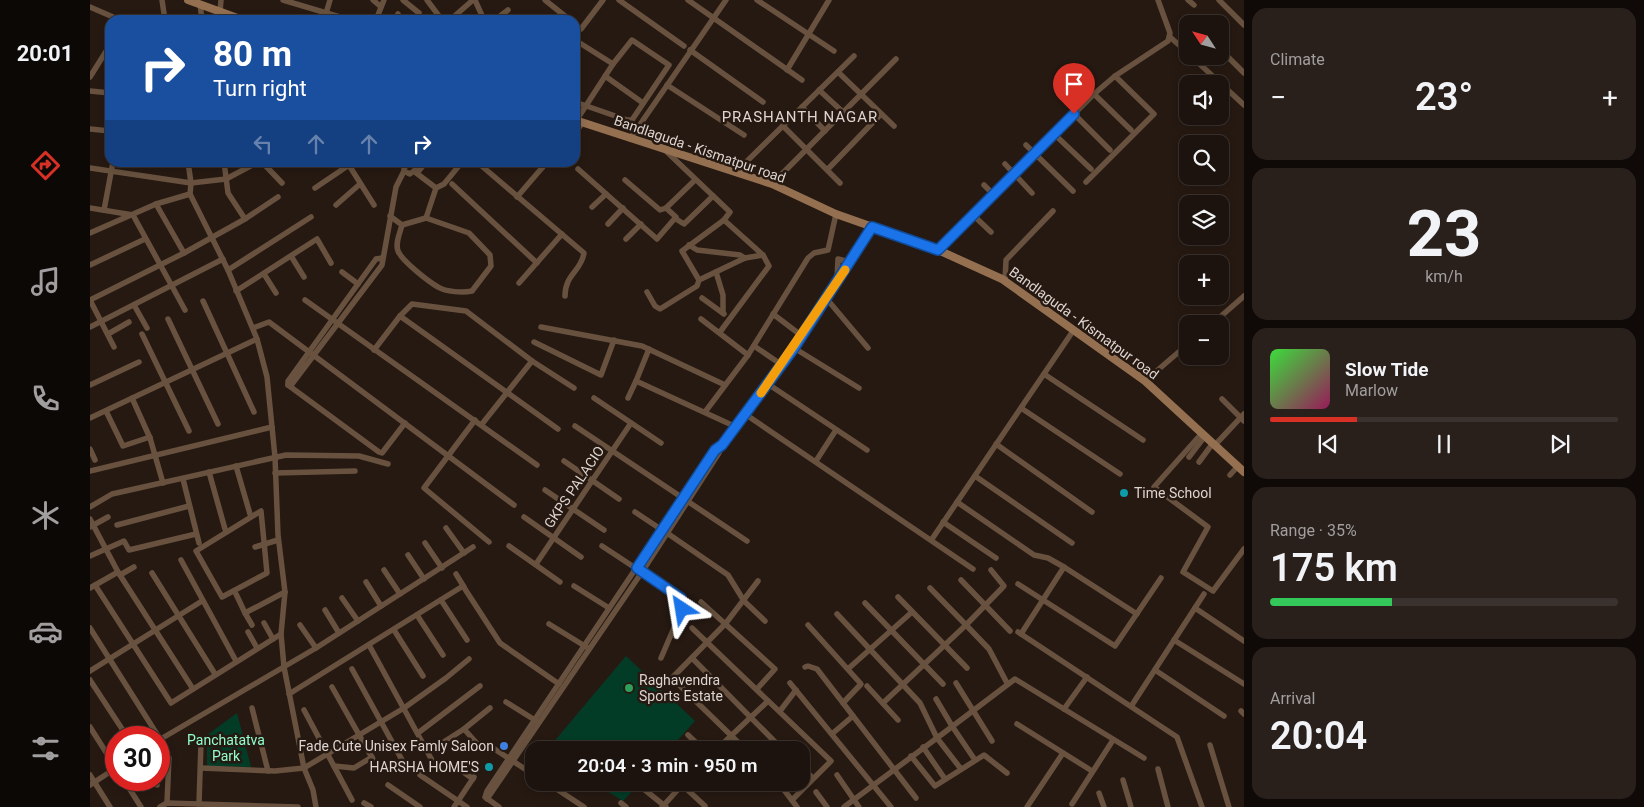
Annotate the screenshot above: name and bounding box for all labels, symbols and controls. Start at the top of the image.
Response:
north arrow [1179,15,1229,65]
map controls [1179,15,1229,365]
text: 80 m [213,34,292,75]
icon: right [130,35,195,100]
text: 20:01 [17,41,73,66]
text: Climate [1270,50,1325,69]
pin [1053,63,1095,114]
icon: arrive [1060,70,1088,98]
button: sound [1179,75,1229,125]
text: 23° [1415,75,1473,119]
text: Turn right [213,76,307,101]
text: − [1270,81,1286,114]
text: + [1602,81,1618,114]
district label: PRASHANTH NAGAR [722,108,878,126]
street label: Bandlaguda - Kismatpur road [612,112,788,186]
icon: left [249,130,277,158]
icon: ahead [302,130,330,158]
icon: ahead [355,130,383,158]
icon: right [408,130,436,158]
button: search [1179,135,1229,185]
icon: directions [28,148,63,183]
button: layers [1179,195,1229,245]
text: 23 [1407,196,1481,272]
button: + [1179,255,1229,305]
street label: Bandlaguda - Kismatpur road [1006,263,1162,383]
icon: music [28,264,63,299]
text: km/h [1425,267,1463,286]
button: − [1179,315,1229,365]
text: Slow Tide [1345,358,1428,381]
icon: phone [28,381,63,416]
text: Marlow [1345,381,1398,400]
icon: previous [1314,430,1342,458]
icon: pause [1430,430,1458,458]
icon: next [1546,430,1574,458]
street label: GKPS PALACIO [541,443,607,531]
place label: Time School [1134,485,1212,501]
marker: Time School [1118,487,1130,499]
icon: climate [28,498,63,533]
text: Range · 35% [1270,521,1357,540]
text: 175 km [1270,546,1398,590]
position arrow [655,582,707,634]
icon: car [28,614,63,649]
place label: Raghavendra Sports Estate [639,672,723,704]
marker: Raghavendra Sports Estate [623,682,635,694]
text: Arrival [1270,689,1315,708]
text: 20:04 [1270,714,1367,758]
speed limit sign: 30 [105,726,170,791]
icon: filters [28,731,63,766]
park label: Panchatatva Park [187,732,265,764]
place label: Fade Cute Unisex Famly Saloon [299,738,494,754]
marker: Fade Cute Unisex Famly Saloon [498,740,510,752]
text: 20:04 · 3 min · 950 m [577,754,758,777]
place label: HARSHA HOME'S [370,759,479,775]
marker: HARSHA HOME'S [483,761,495,773]

